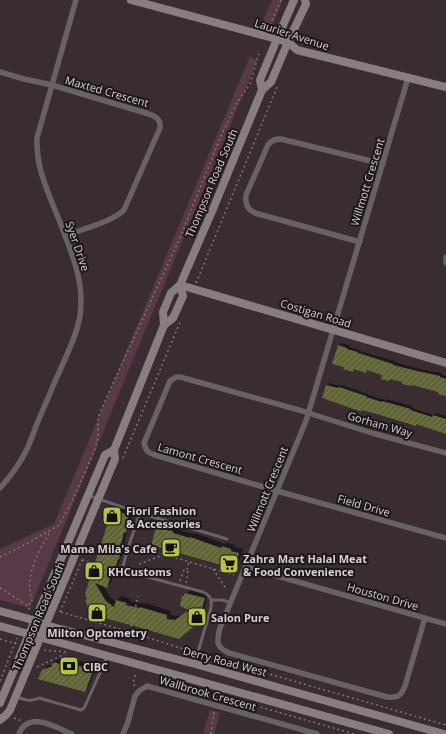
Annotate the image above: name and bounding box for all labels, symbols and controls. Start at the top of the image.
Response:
street label: Laurier Avenue [253,15,331,53]
street label: Maxted Crescent [63,72,151,110]
street label: Thompson Road South [181,126,241,240]
street label: Willmott Crescent [347,136,387,228]
street label: Syer Drive [62,219,94,273]
street label: Costigan Road [279,295,353,331]
street label: Gorham Way [346,408,415,441]
street label: Lamont Crescent [156,439,244,477]
street label: Willmott Crescent [243,444,291,534]
street label: Field Drive [336,490,392,520]
place label: Fiori Fashion & Accessories [126,503,201,531]
shop icon: Fiori Fashion & Accessories [101,505,123,527]
cafe icon: Mama Mila's Cafe [160,537,182,559]
place label: Mama Mila's Cafe [60,541,157,556]
place label: Zahra Mart Halal Meat & Food Convenience [243,551,367,579]
supermarket icon: Zahra Mart Halal Meat & Food Convenience [218,553,240,575]
street label: Thompson Road South [8,559,68,673]
shop icon: KHCustoms [83,560,105,582]
place label: KHCustoms [108,564,172,579]
street label: Houston Drive [345,579,421,613]
shop icon: Milton Optometry [86,602,108,624]
shop icon: Salon Pure [186,606,208,628]
place label: Salon Pure [211,610,270,625]
place label: Milton Optometry [47,625,147,640]
street label: Derry Road West [181,643,269,679]
bank icon: CIBC [58,655,80,677]
place label: CIBC [83,659,108,674]
street label: Wallbrook Crescent [158,672,258,714]

